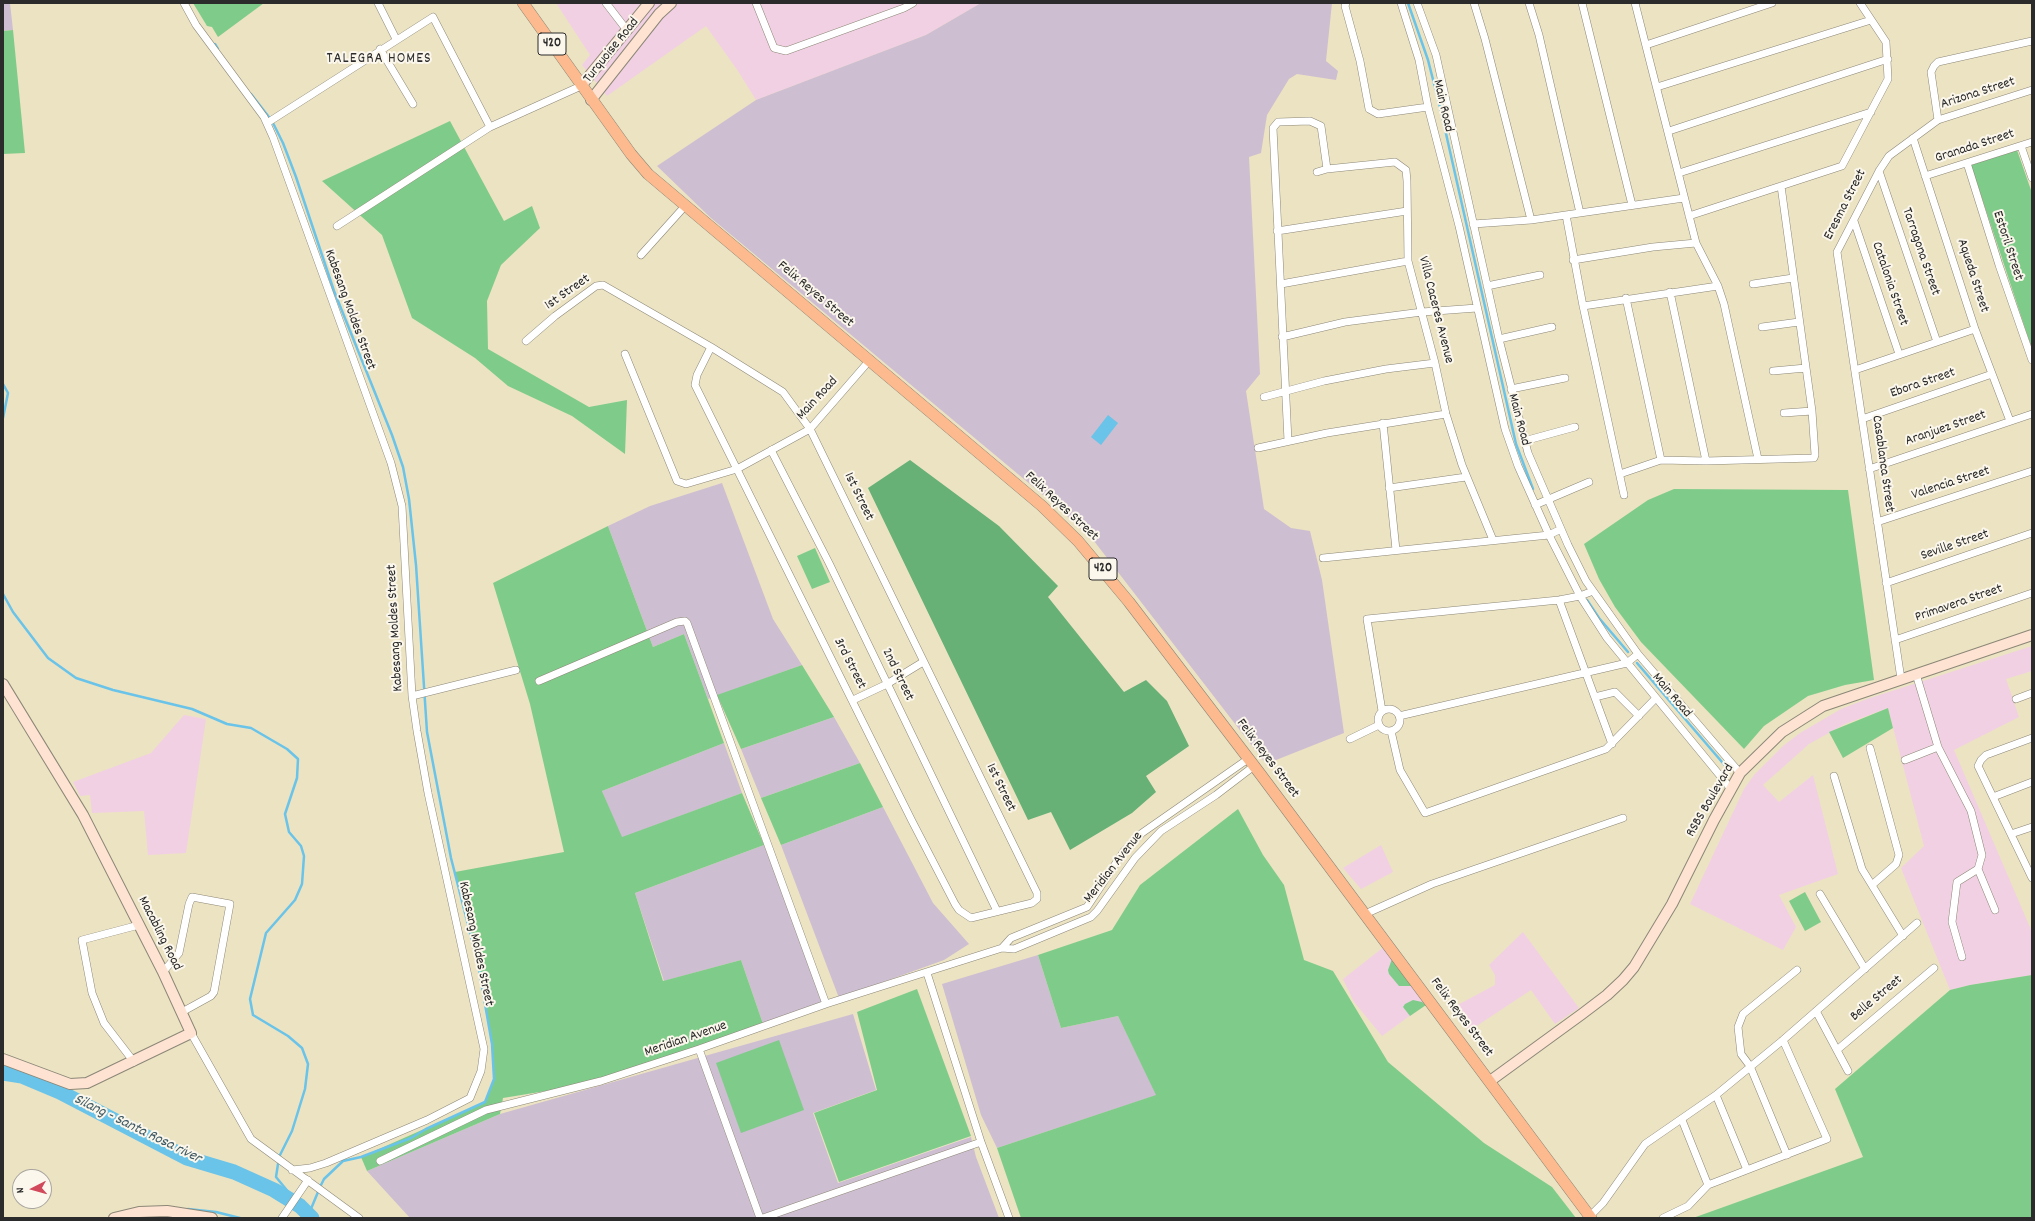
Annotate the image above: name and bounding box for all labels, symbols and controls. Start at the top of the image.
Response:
street label: Turquoise Road [581,15,643,87]
road number: 420 [538,33,566,55]
district label: TALEGRA HOMES [326,51,432,69]
street label: Arizona Street [1939,74,2017,114]
street label: Main Road [1428,78,1456,134]
street label: Granada Street [1933,126,2017,168]
street label: Eresma Street [1821,167,1871,243]
street label: Tarragona Street [1897,206,1943,298]
street label: Estoril Street [1988,209,2026,283]
street label: Aqueda Street [1952,237,1992,315]
street label: Catalonia Street [1867,240,1911,328]
street label: Kabesang Moldes Street [319,247,379,373]
street label: Villa Caceres Avenue [1414,255,1456,365]
street label: Felix Reyes Street [773,258,857,332]
street label: 1st Street [542,271,594,315]
street label: Ebora Street [1888,365,1958,403]
street label: Main Road [794,374,842,424]
street label: Main Road [1503,392,1533,448]
street label: Aranjuez Street [1903,407,1989,451]
street label: Casablanca Street [1867,414,1897,514]
street label: Valencia Street [1910,463,1992,505]
street label: Felix Reyes Street [1021,469,1101,545]
street label: 1st Street [839,470,877,524]
street label: Seville Street [1919,527,1991,565]
road number: 420 [1089,558,1117,580]
street label: Kabesang Moldes Street [384,564,408,692]
street label: Primavera Street [1913,581,2005,627]
street label: 3rd Street [829,636,869,692]
street label: 2nd Street [877,646,917,704]
street label: Main Road [1647,670,1695,722]
street label: Felix Reyes Street [1232,716,1302,802]
street label: 1st Street [981,761,1019,815]
street label: RSBS Boulevard [1683,761,1739,841]
street label: Meridian Avenue [1081,829,1147,907]
street label: Kabesang Moldes Street [454,880,496,1008]
street label: Macabling Road [133,894,185,974]
street label: Belle Street [1848,972,1906,1026]
street label: Felix Reyes Street [1426,975,1496,1061]
street label: Meridian Avenue [643,1018,729,1062]
water label: Silang - Santa Rosa river [70,1091,204,1169]
north arrow [12,1169,52,1209]
text: N [13,1187,29,1194]

